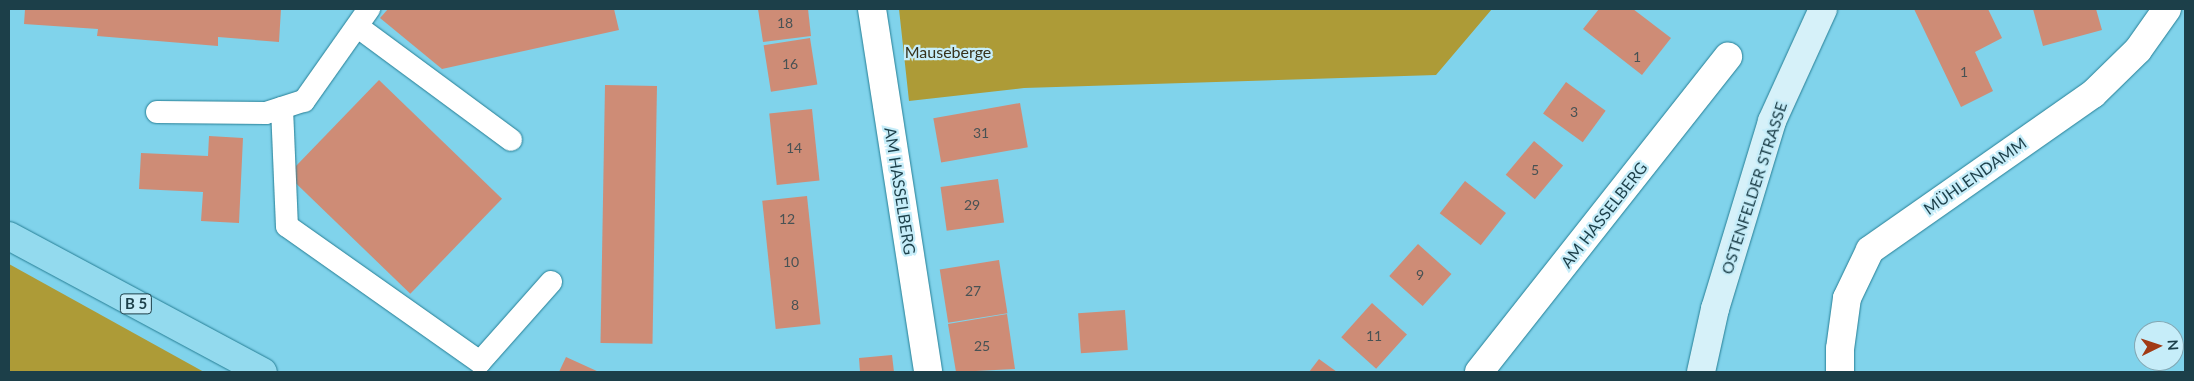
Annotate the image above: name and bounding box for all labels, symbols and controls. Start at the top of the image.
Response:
house number: 18 [777,15,793,31]
park label: Mauseberge [905,42,991,62]
house number: 1 [1633,49,1641,65]
house number: 16 [782,56,798,72]
house number: 1 [1960,64,1968,80]
street label: OSTENFELDER STRASSE [1717,99,1791,277]
house number: 3 [1570,104,1578,120]
house number: 31 [973,125,989,141]
street label: AM HASSELBERG [880,126,920,256]
street label: MÜHLENDAMM [1920,133,2030,219]
house number: 14 [786,140,802,156]
street label: AM HASSELBERG [1557,158,1651,272]
house number: 5 [1531,162,1539,178]
house number: 29 [964,197,980,213]
house number: 12 [779,211,795,227]
house number: 10 [783,254,799,270]
house number: 9 [1416,267,1424,283]
house number: 27 [965,283,981,299]
road number: B 5 [120,292,152,316]
house number: 8 [791,297,799,313]
north arrow [2134,321,2184,371]
house number: 11 [1366,328,1382,344]
house number: 25 [974,338,990,354]
text: N [2165,339,2182,351]

